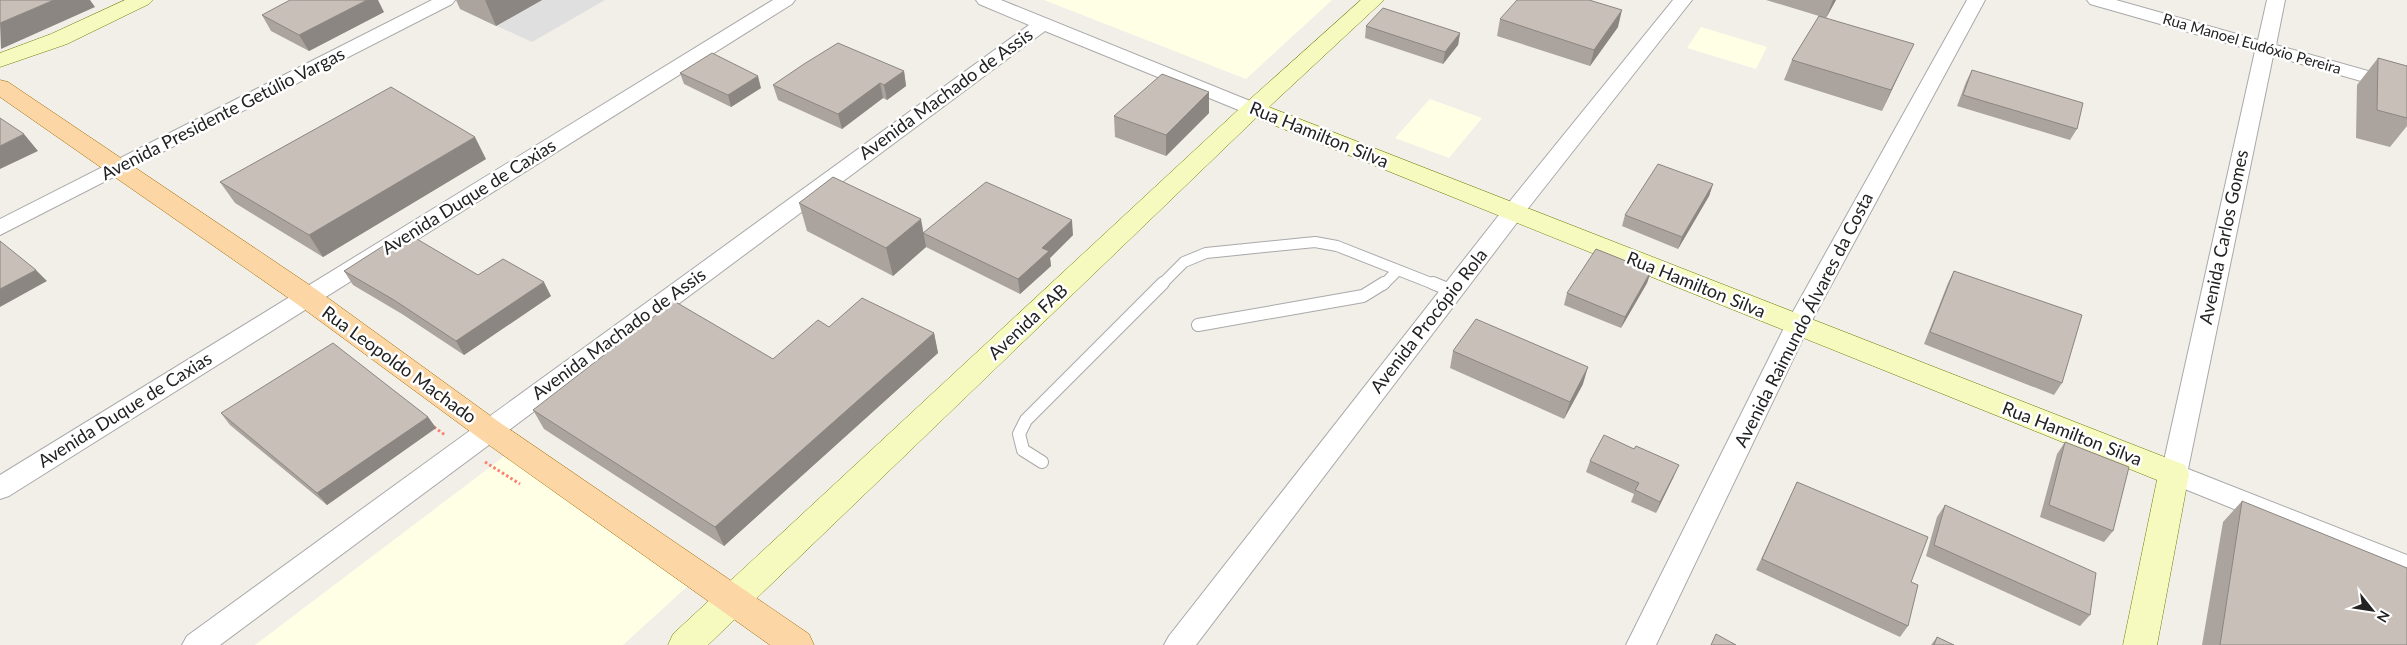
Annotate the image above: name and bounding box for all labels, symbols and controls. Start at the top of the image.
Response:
street label: Rua Manoel Eudóxio Pereira [2161,9,2344,77]
street label: Avenida Machado de Assis [854,23,1037,164]
street label: Avenida Presidente Getúlio Vargas [97,42,348,184]
street label: Rua Hamilton Silva [1247,96,1392,172]
street label: Avenida Duque de Caxias [377,133,560,259]
street label: Avenida Carlos Gomes [2194,147,2252,326]
street label: Avenida Raimundo Álvares da Costa [1729,188,1877,451]
street label: Avenida Procópio Rola [1365,244,1491,397]
street label: Rua Hamilton Silva [1624,246,1769,322]
street label: Avenida Machado de Assis [527,263,710,404]
street label: Avenida FAB [983,279,1072,364]
street label: Rua Leopoldo Machado [318,301,481,428]
street label: Avenida Duque de Caxias [33,346,216,472]
street label: Rua Hamilton Silva [1999,396,2145,470]
north arrow [2347,585,2397,635]
text: N [2374,608,2394,626]

